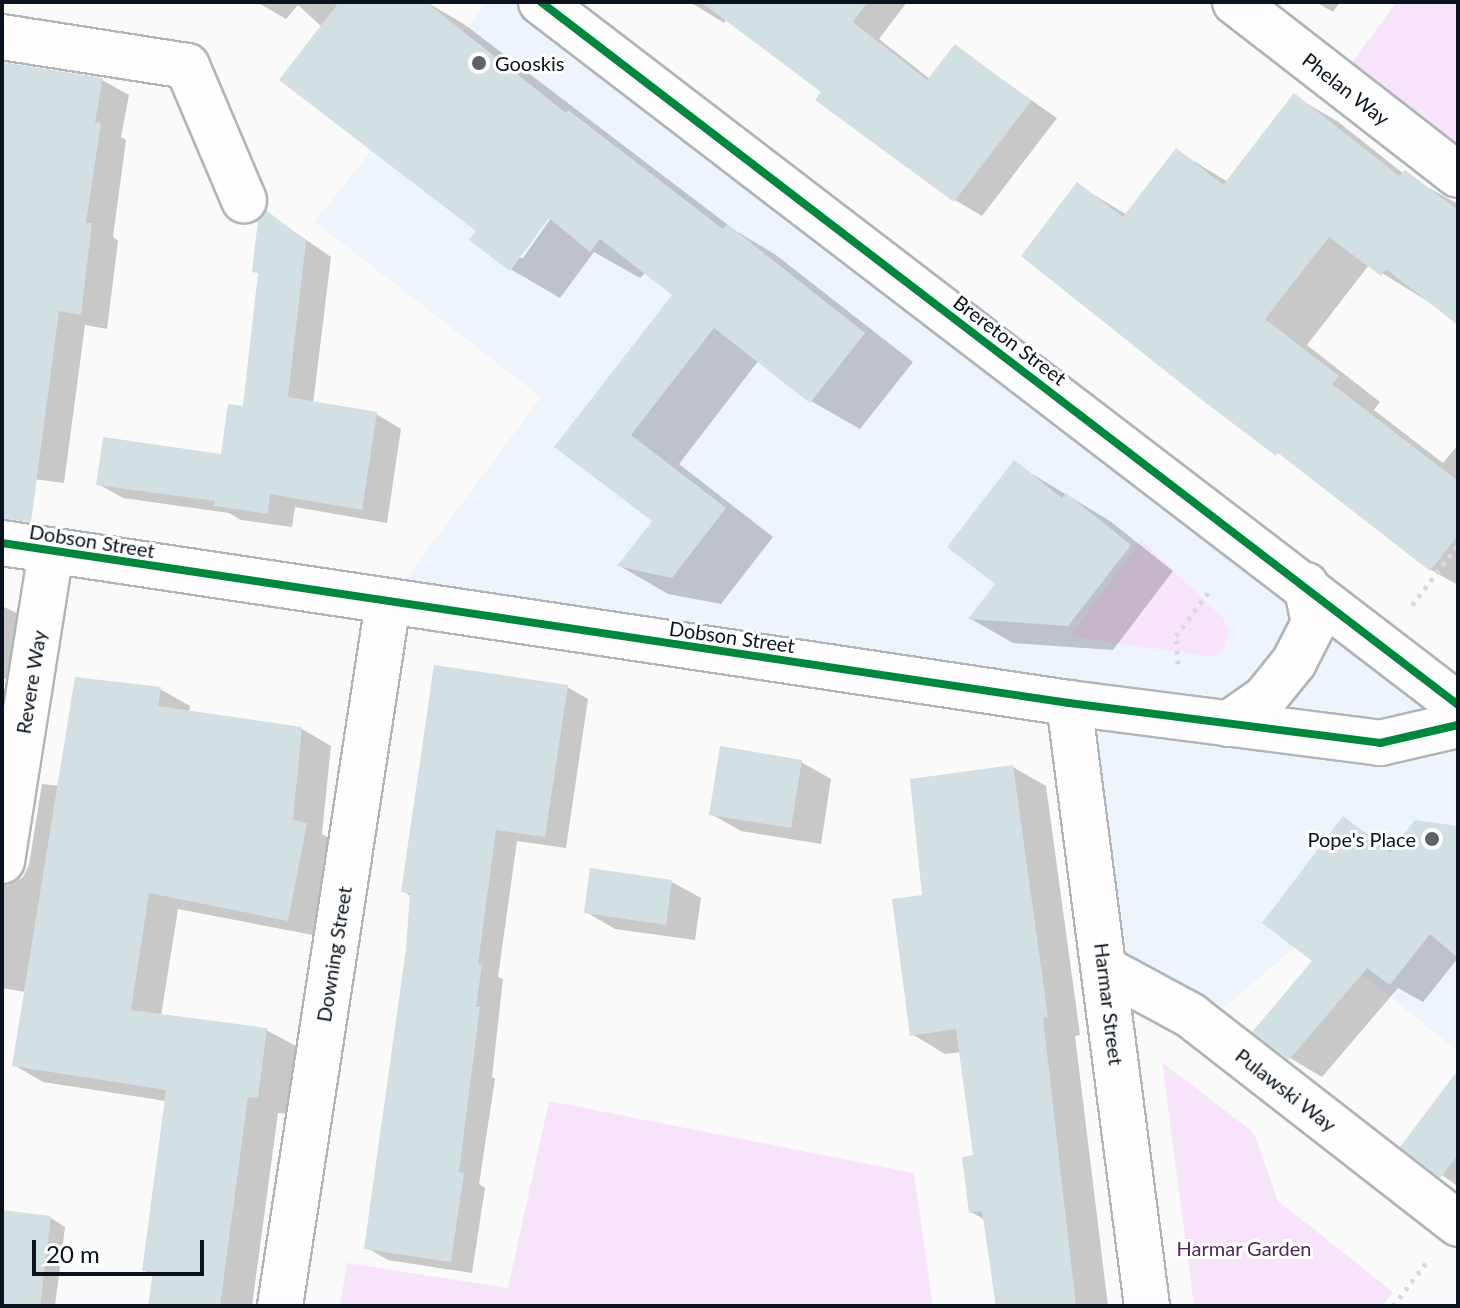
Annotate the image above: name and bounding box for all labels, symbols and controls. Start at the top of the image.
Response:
street label: Phelan Way [1298,47,1394,131]
place label: Gooskis [495,51,564,75]
marker: Gooskis [470,54,488,72]
street label: Brereton Street [949,290,1071,390]
street label: Dobson Street [28,519,156,563]
street label: Dobson Street [668,616,796,658]
street label: Revere Way [11,628,51,736]
place label: Pope's Place [1308,827,1416,851]
marker: Pope's Place [1423,830,1441,848]
street label: Downing Street [311,884,357,1024]
street label: Harmar Street [1090,941,1128,1067]
street label: Pulawski Way [1231,1043,1341,1137]
scale bar [36,1224,208,1274]
park label: Harmar Garden [1176,1236,1312,1260]
text: 20 m [46,1239,100,1268]

